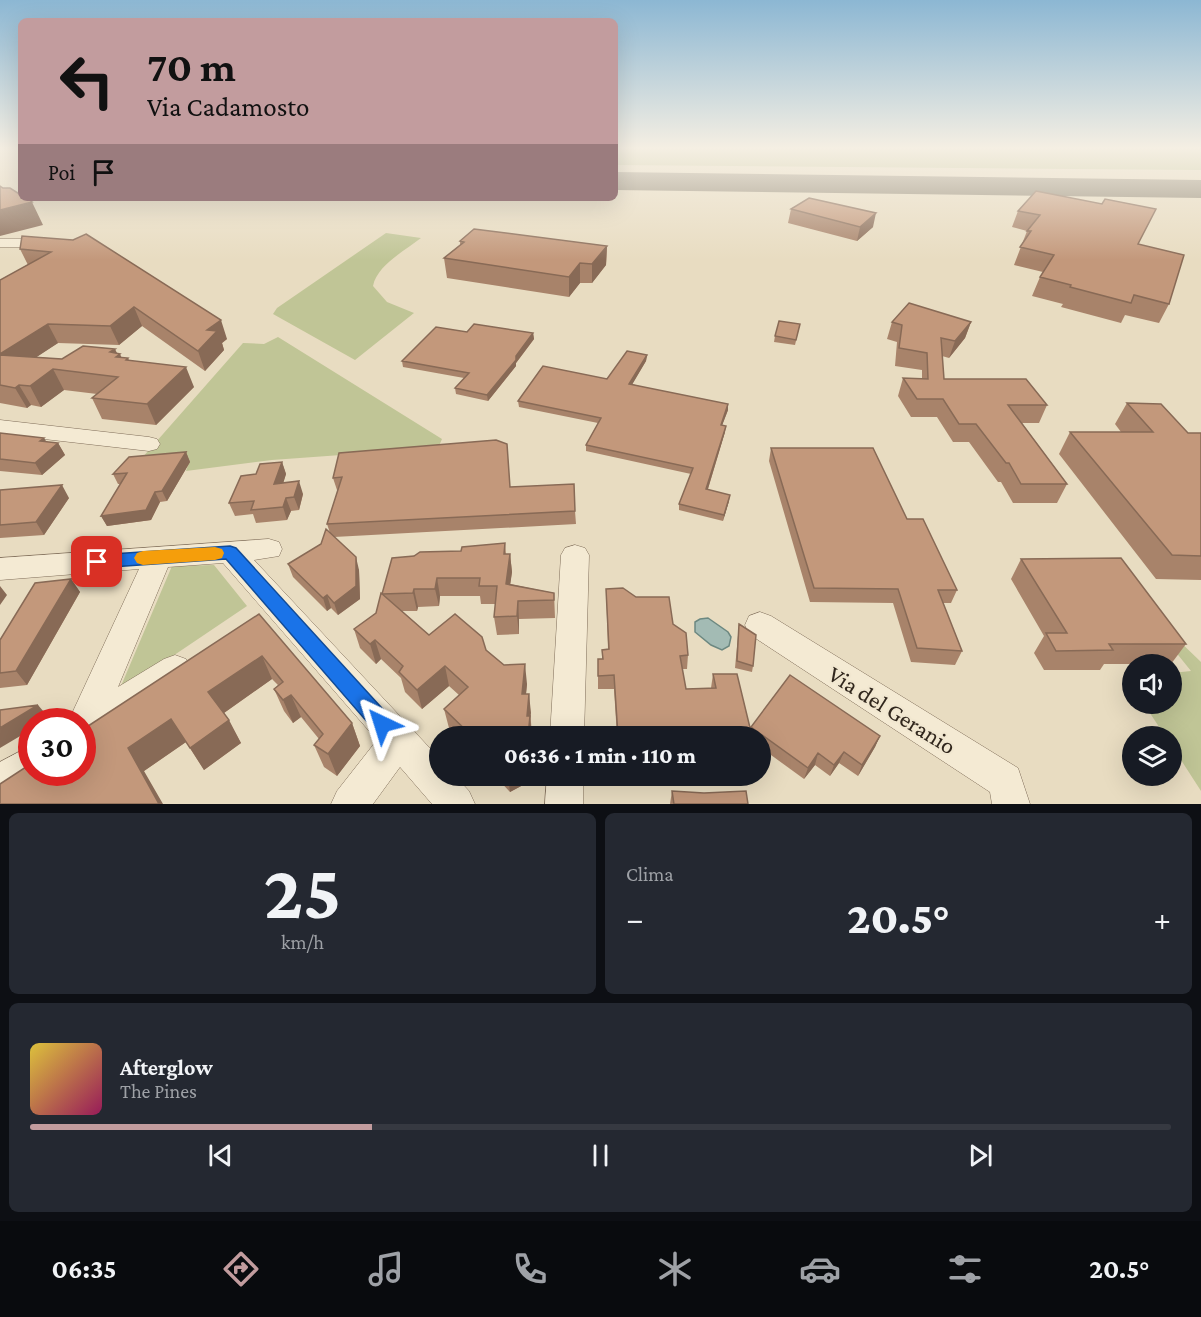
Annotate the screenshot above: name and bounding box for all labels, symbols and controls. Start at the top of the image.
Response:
icon: left [48,42,126,120]
text: 70 m [147,43,236,90]
text: Via Cadamosto [147,92,309,122]
icon: arrive [87,156,120,189]
text: Poi [48,160,75,185]
pin [71,536,122,587]
icon: arrive [80,545,113,578]
map controls [1122,654,1182,786]
button: sound [1122,654,1182,714]
street label: Via del Geranio [824,660,961,759]
position arrow [350,692,414,756]
speed limit sign: 30 [18,708,96,786]
button: layers [1122,726,1182,786]
text: 06:36 · 1 min · 110 m [504,743,696,768]
text: 25 [264,848,342,935]
text: Clima [626,863,674,885]
text: 20.5° [847,893,950,943]
text: − [626,900,643,937]
text: + [1154,900,1171,937]
text: km/h [281,931,324,953]
text: Afterglow [120,1055,213,1080]
text: The Pines [120,1080,197,1102]
icon: previous [204,1139,237,1172]
icon: pause [584,1139,617,1172]
icon: next [964,1139,997,1172]
icon: directions [220,1248,262,1290]
icon: music [365,1248,407,1290]
icon: phone [509,1248,551,1290]
icon: climate [654,1248,696,1290]
icon: car [799,1248,841,1290]
icon: filters [944,1248,986,1290]
text: 06:35 [51,1254,117,1284]
text: 20.5° [1089,1254,1150,1284]

